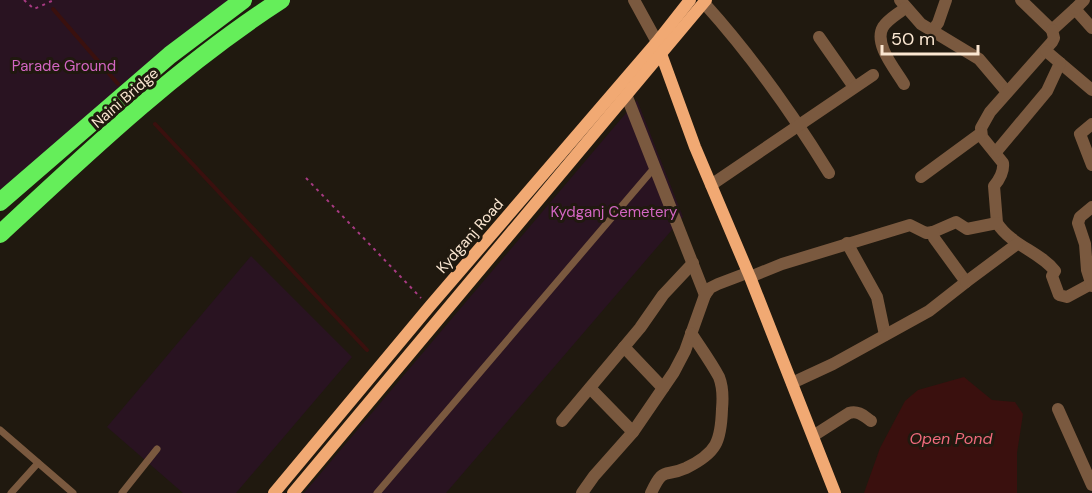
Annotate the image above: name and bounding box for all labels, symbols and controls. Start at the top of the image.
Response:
scale bar [882,18,978,56]
text: 50 m [891,27,935,51]
park label: Parade Ground [12,56,116,76]
street label: Naini Bridge [87,63,163,133]
street label: Kydganj Road [432,194,508,278]
park label: Kydganj Cemetery [551,202,678,222]
water label: Open Pond [910,428,994,449]

